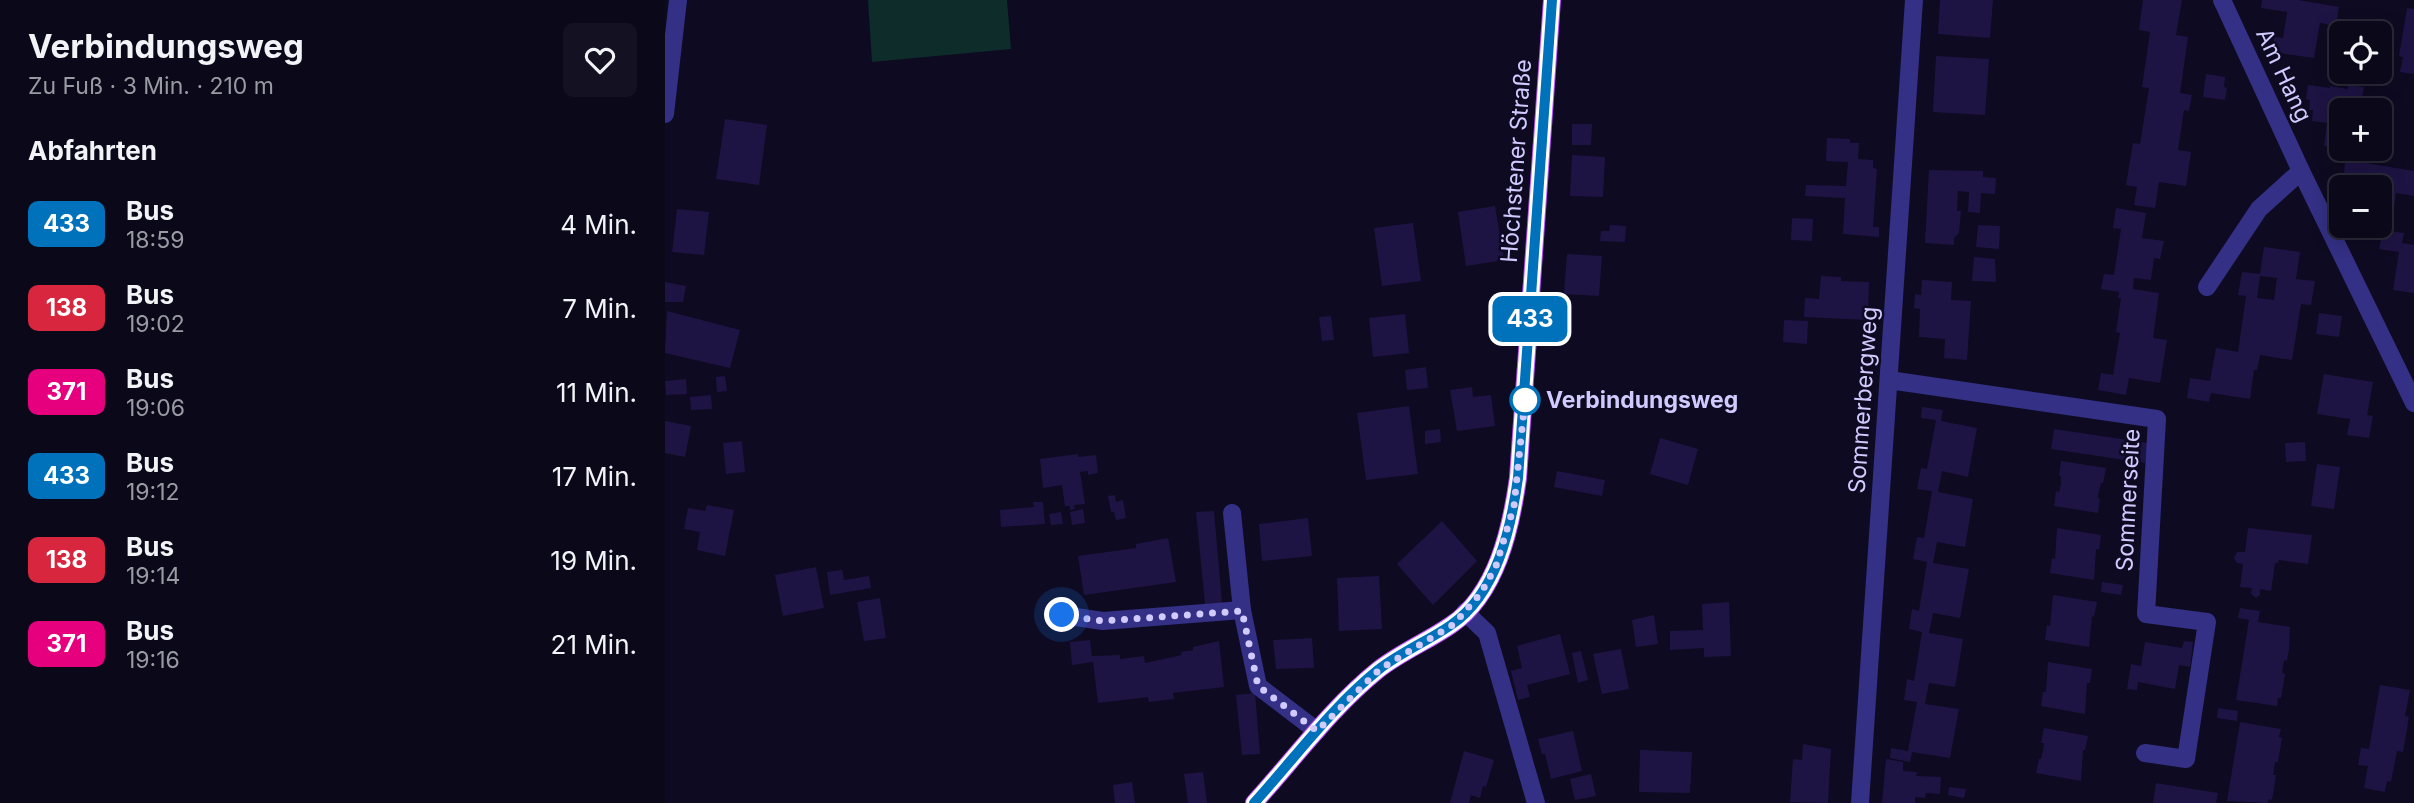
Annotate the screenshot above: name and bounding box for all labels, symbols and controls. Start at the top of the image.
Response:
map controls [2329,21,2392,238]
button: locate [2329,21,2392,84]
button: heart [563,23,637,97]
street label: Am Hang [2250,24,2318,126]
text: Verbindungsweg [28,26,304,66]
street label: Höchstener Straße [1495,58,1537,264]
text: Zu Fuß · 3 Min. · 210 m [28,72,274,100]
button: + [2329,98,2392,161]
text: Abfahrten [28,135,157,166]
button: − [2329,175,2392,238]
text: Bus [126,195,174,226]
text: 433 [43,209,90,238]
text: 4 Min. [560,209,637,240]
text: 18:59 [126,226,184,254]
text: Bus [126,279,174,310]
text: 138 [46,293,87,322]
text: 7 Min. [562,293,637,324]
line badge: 433 [1490,296,1570,342]
text: 433 [1506,304,1554,333]
street label: Sommerbergweg [1843,306,1883,494]
text: 19:02 [126,310,185,338]
text: Bus [126,363,174,394]
text: 371 [47,377,86,406]
text: 11 Min. [556,377,637,408]
marker: Verbindungsweg [1510,385,1540,415]
place label: Verbindungsweg [1546,386,1738,414]
text: 19:06 [126,394,185,422]
street label: Sommerseite [2110,428,2146,572]
text: Bus [126,447,174,478]
text: 433 [43,461,90,490]
text: 17 Min. [552,461,637,492]
text: 19:12 [126,478,180,506]
text: Bus [126,531,174,562]
text: 138 [46,545,87,574]
text: 19 Min. [550,545,637,576]
text: 19:14 [126,562,180,590]
your location [1044,597,1079,632]
text: Bus [126,615,174,646]
text: 371 [47,629,86,658]
text: 21 Min. [551,629,637,660]
text: 19:16 [126,646,180,674]

